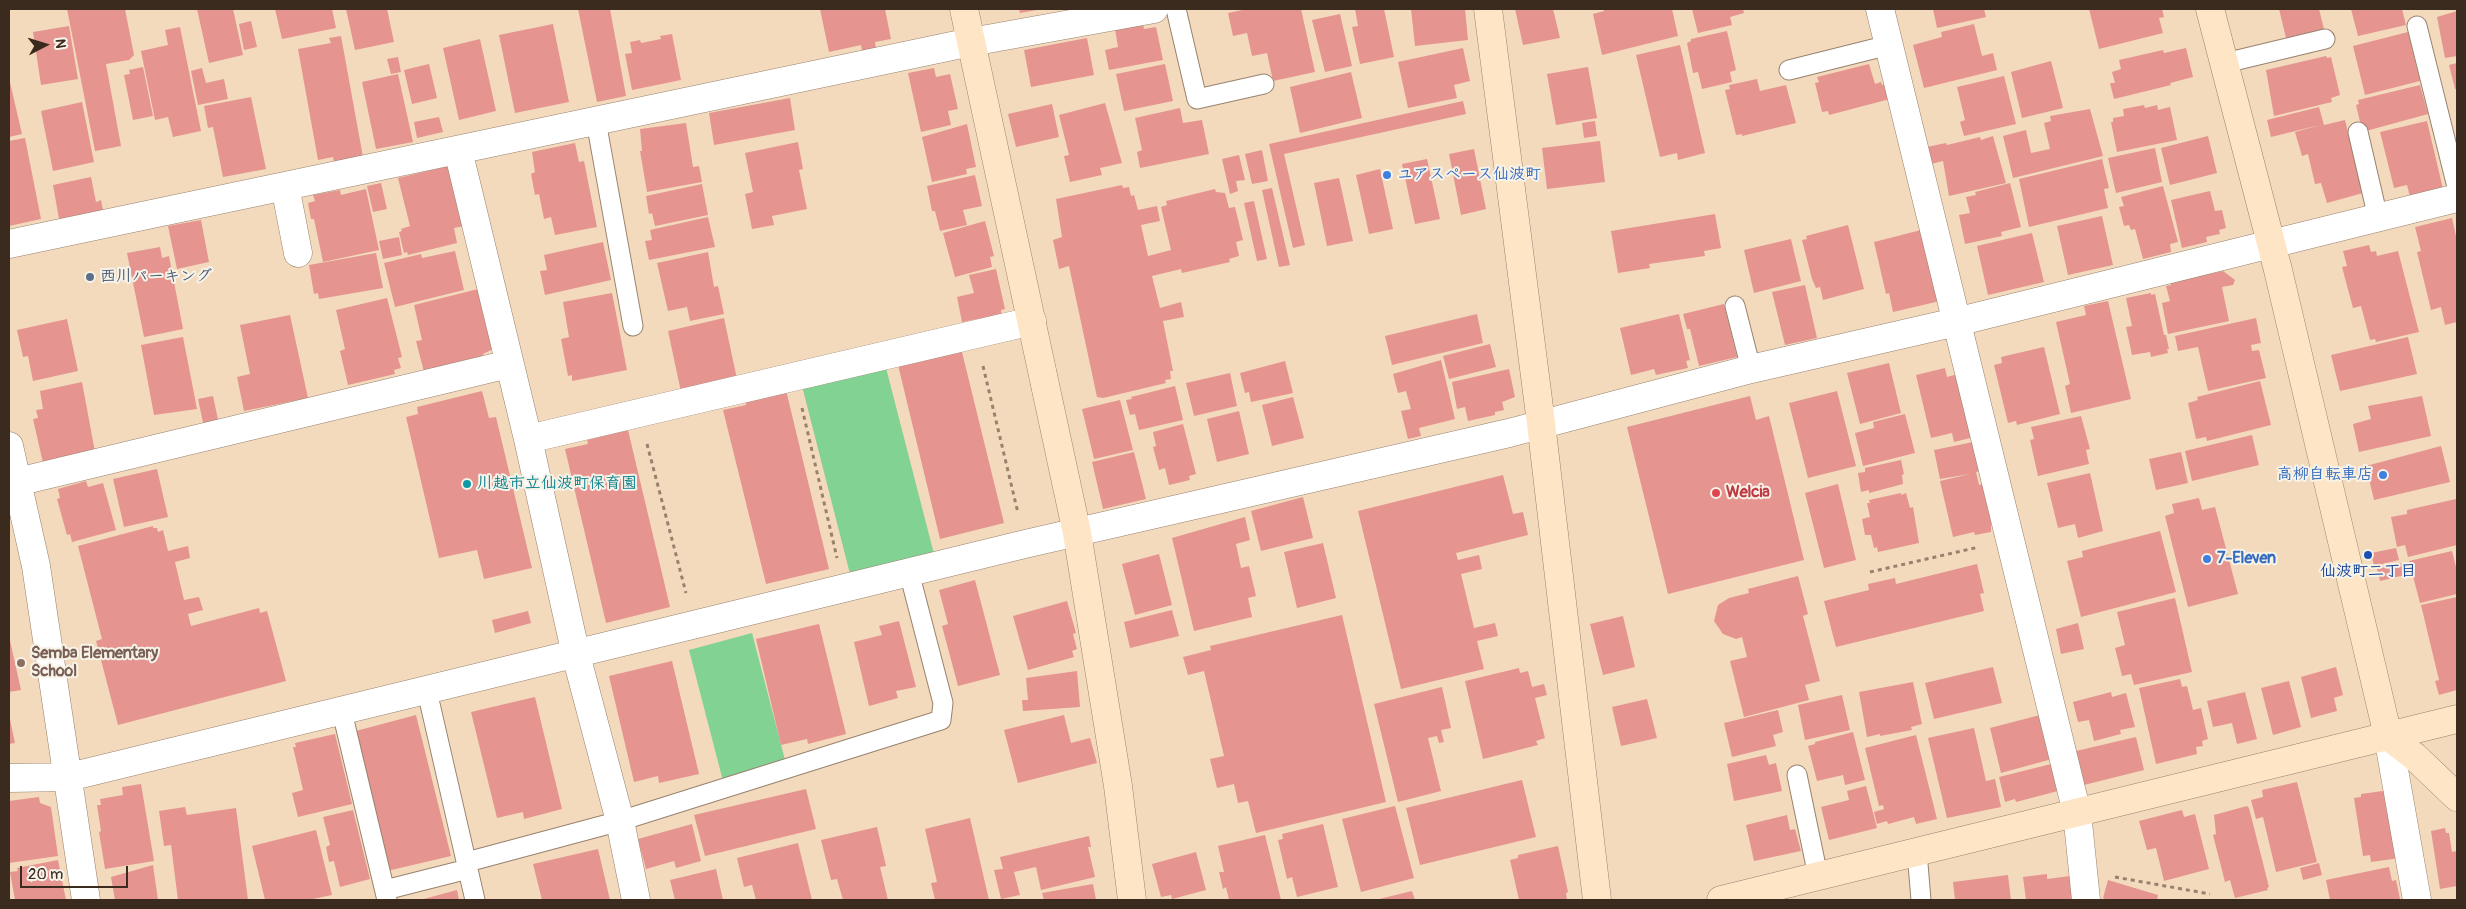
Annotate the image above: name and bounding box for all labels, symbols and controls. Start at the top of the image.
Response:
north arrow [20,20,70,70]
text: N [52,38,69,49]
place label: ユアスペース仙波町 [1397,165,1541,185]
marker: ユアスペース仙波町 [1381,169,1393,181]
place label: 西川パーキング [100,267,212,287]
marker: 西川パーキング [84,271,96,283]
place label: 高柳自転車店 [2277,465,2373,485]
marker: 高柳自転車店 [2377,469,2389,481]
place label: 川越市立仙波町保育園 [477,474,637,494]
marker: 川越市立仙波町保育園 [461,478,473,490]
place label: Welcia [1726,483,1770,503]
marker: Welcia [1710,487,1722,499]
place label: 7-Eleven [2217,549,2276,569]
marker: 仙波町二丁目 [2362,549,2374,561]
marker: 7-Eleven [2201,553,2213,565]
place label: 仙波町二丁目 [2320,562,2416,582]
place label: Semba Elementary School [31,644,158,682]
marker: Semba Elementary School [15,657,27,669]
scale bar [22,856,130,888]
text: 20 m [28,865,63,884]

